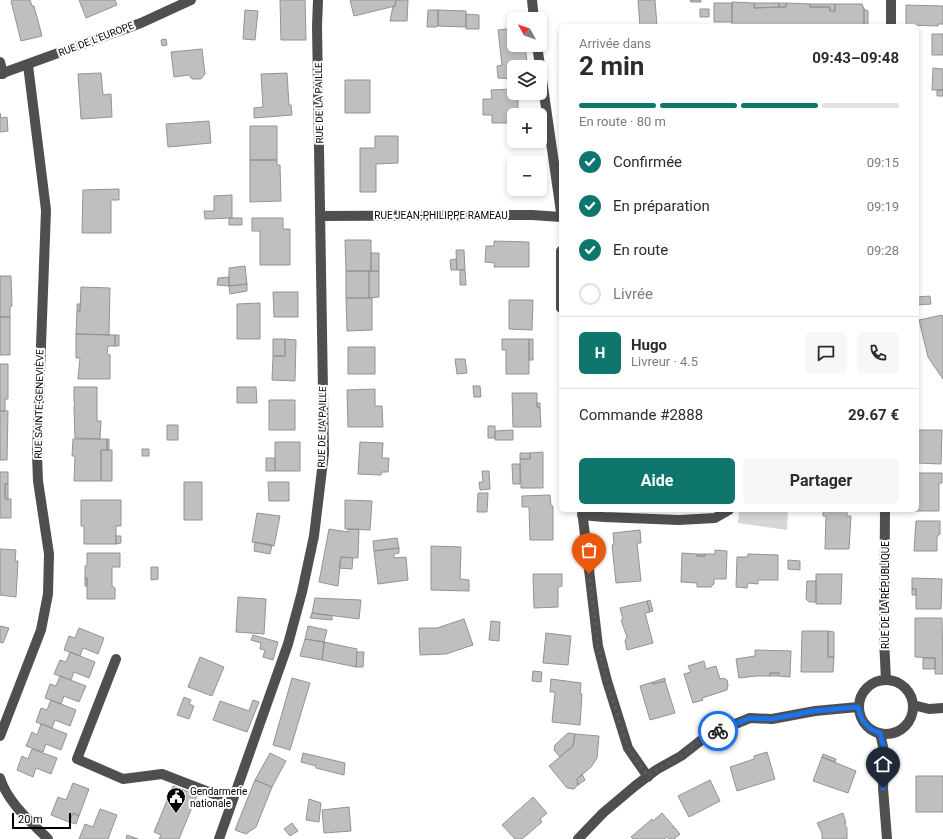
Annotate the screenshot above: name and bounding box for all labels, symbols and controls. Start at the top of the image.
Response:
north arrow [507,12,547,52]
map controls [507,12,547,196]
street label: RUE DE L'EUROPE [57,19,136,58]
text: Arrivée dans [579,36,651,51]
text: 09:43–09:48 [812,49,899,67]
text: 2 min [579,51,644,81]
button: layers [507,60,547,100]
street label: RUE DE LA PAILLE [313,62,325,144]
button: + [507,108,547,148]
text: En route · 80 m [579,114,666,129]
icon: check [579,151,601,173]
text: Confirmée [613,153,682,171]
text: 09:15 [867,155,899,170]
button: − [507,156,547,196]
icon: check [579,195,601,217]
text: En préparation [613,197,710,215]
text: 09:19 [867,199,899,214]
street label: RUE JEAN-PHILIPPE RAMEAU [374,210,508,221]
icon: check [579,239,601,261]
text: En route [613,241,668,259]
text: 09:28 [867,243,899,258]
text: Livrée [613,285,653,303]
button: chat [805,332,847,374]
button: phone [857,332,899,374]
text: Hugo [631,336,667,354]
text: H [595,344,605,362]
street label: RUE SAINTE-GENEVIÈVE [32,349,45,459]
text: Livreur · 4.5 [631,354,698,369]
street label: RUE DE LA PAILLE [316,386,328,468]
text: Commande #2888 [579,406,703,424]
text: 29.67 € [848,406,899,424]
button: Aide [579,458,735,504]
button: Partager [743,458,899,504]
pin [572,533,606,574]
icon: bag [578,539,600,561]
street label: RUE DE LA RÉPUBLIQUE [879,541,891,649]
courier [698,711,738,751]
icon: bike [707,720,729,742]
pin [866,747,900,788]
icon: home [872,753,894,775]
public building icon: Gendarmerie nationale [165,786,187,814]
place label: Gendarmerie nationale [190,786,247,809]
scale bar [12,811,71,830]
text: 20 m [18,813,43,826]

